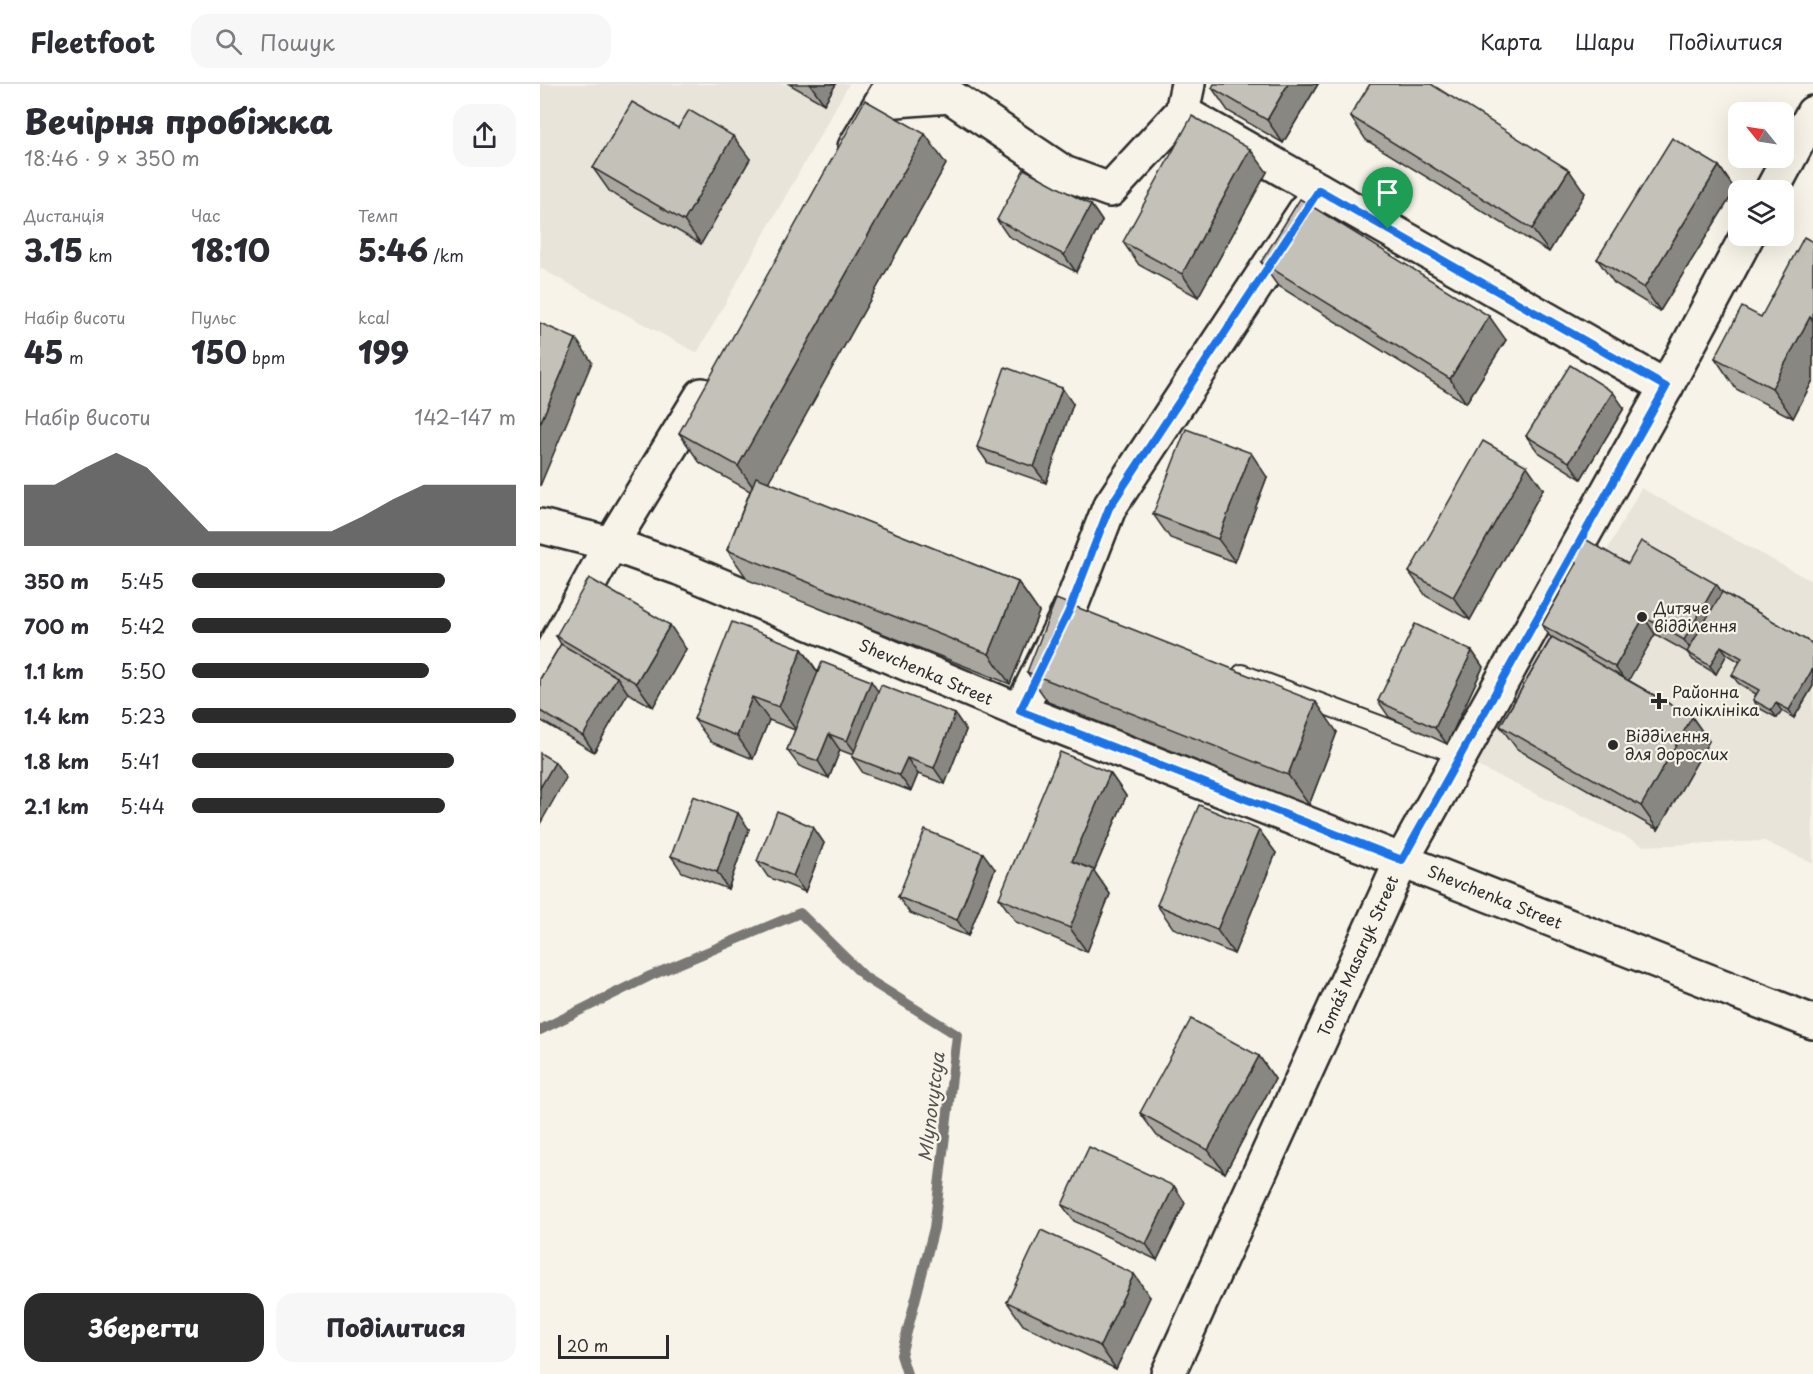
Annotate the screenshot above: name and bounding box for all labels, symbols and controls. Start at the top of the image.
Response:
search box [191,14,611,68]
text: Fleetfoot [30,20,155,63]
icon: search [212,25,245,58]
text: Пошук [260,25,335,58]
text: Карта [1480,25,1542,57]
text: Шари [1575,25,1635,57]
text: Поділитися [1668,25,1783,57]
text: Вечірня пробіжка [24,95,333,145]
north arrow [1728,102,1794,168]
map controls [1728,102,1794,246]
button: share [453,104,516,167]
text: 18:46 · 9 × 350 m [24,143,200,173]
pin [1362,167,1413,229]
icon: arrive [1371,176,1404,209]
button: layers [1728,180,1794,246]
text: Дистанція [24,203,105,227]
text: Час [191,203,220,227]
text: Темп [358,203,398,227]
text: 3.15 [24,227,83,272]
text: 18:10 [191,227,270,272]
text: 5:46 [358,227,428,272]
text: km [83,243,113,267]
text: /km [428,243,464,267]
text: Набір висоти [24,305,125,329]
text: Пульс [191,305,236,329]
text: kcal [358,305,390,329]
text: 45 [24,329,64,374]
text: 150 [191,329,247,374]
text: 199 [358,329,409,374]
text: m [64,345,84,369]
text: bpm [247,345,285,369]
text: Набір висоти [24,402,151,432]
text: 142–147 m [414,402,516,432]
text: 350 m [24,566,89,596]
text: 5:45 [120,566,164,596]
place label: Дитяче відділення [1653,595,1737,637]
marker: Дитяче відділення [1635,610,1649,624]
text: 700 m [24,611,89,641]
text: 5:42 [120,611,165,641]
street label: Shevchenka Street [856,632,997,710]
text: 1.1 km [24,656,84,686]
text: 5:50 [120,656,166,686]
place label: Районна поліклініка [1672,679,1759,721]
marker: Районна поліклініка [1650,692,1668,710]
text: 1.4 km [24,701,90,731]
text: 5:23 [120,701,166,731]
place label: Відділення для дорослих [1625,723,1729,765]
marker: Відділення для дорослих [1606,738,1620,752]
text: 1.8 km [24,746,89,776]
text: 5:41 [120,746,160,776]
text: 2.1 km [24,791,89,821]
text: 5:44 [120,791,165,821]
street label: Shevchenka Street [1424,858,1567,934]
street label: Tomáš Masaryk Street [1311,871,1404,1040]
water label: Mlynovytcya [910,1050,951,1163]
button: Зберегти [24,1293,264,1362]
button: Поділитися [276,1293,516,1362]
scale bar [558,1332,669,1360]
text: 20 m [567,1333,608,1357]

